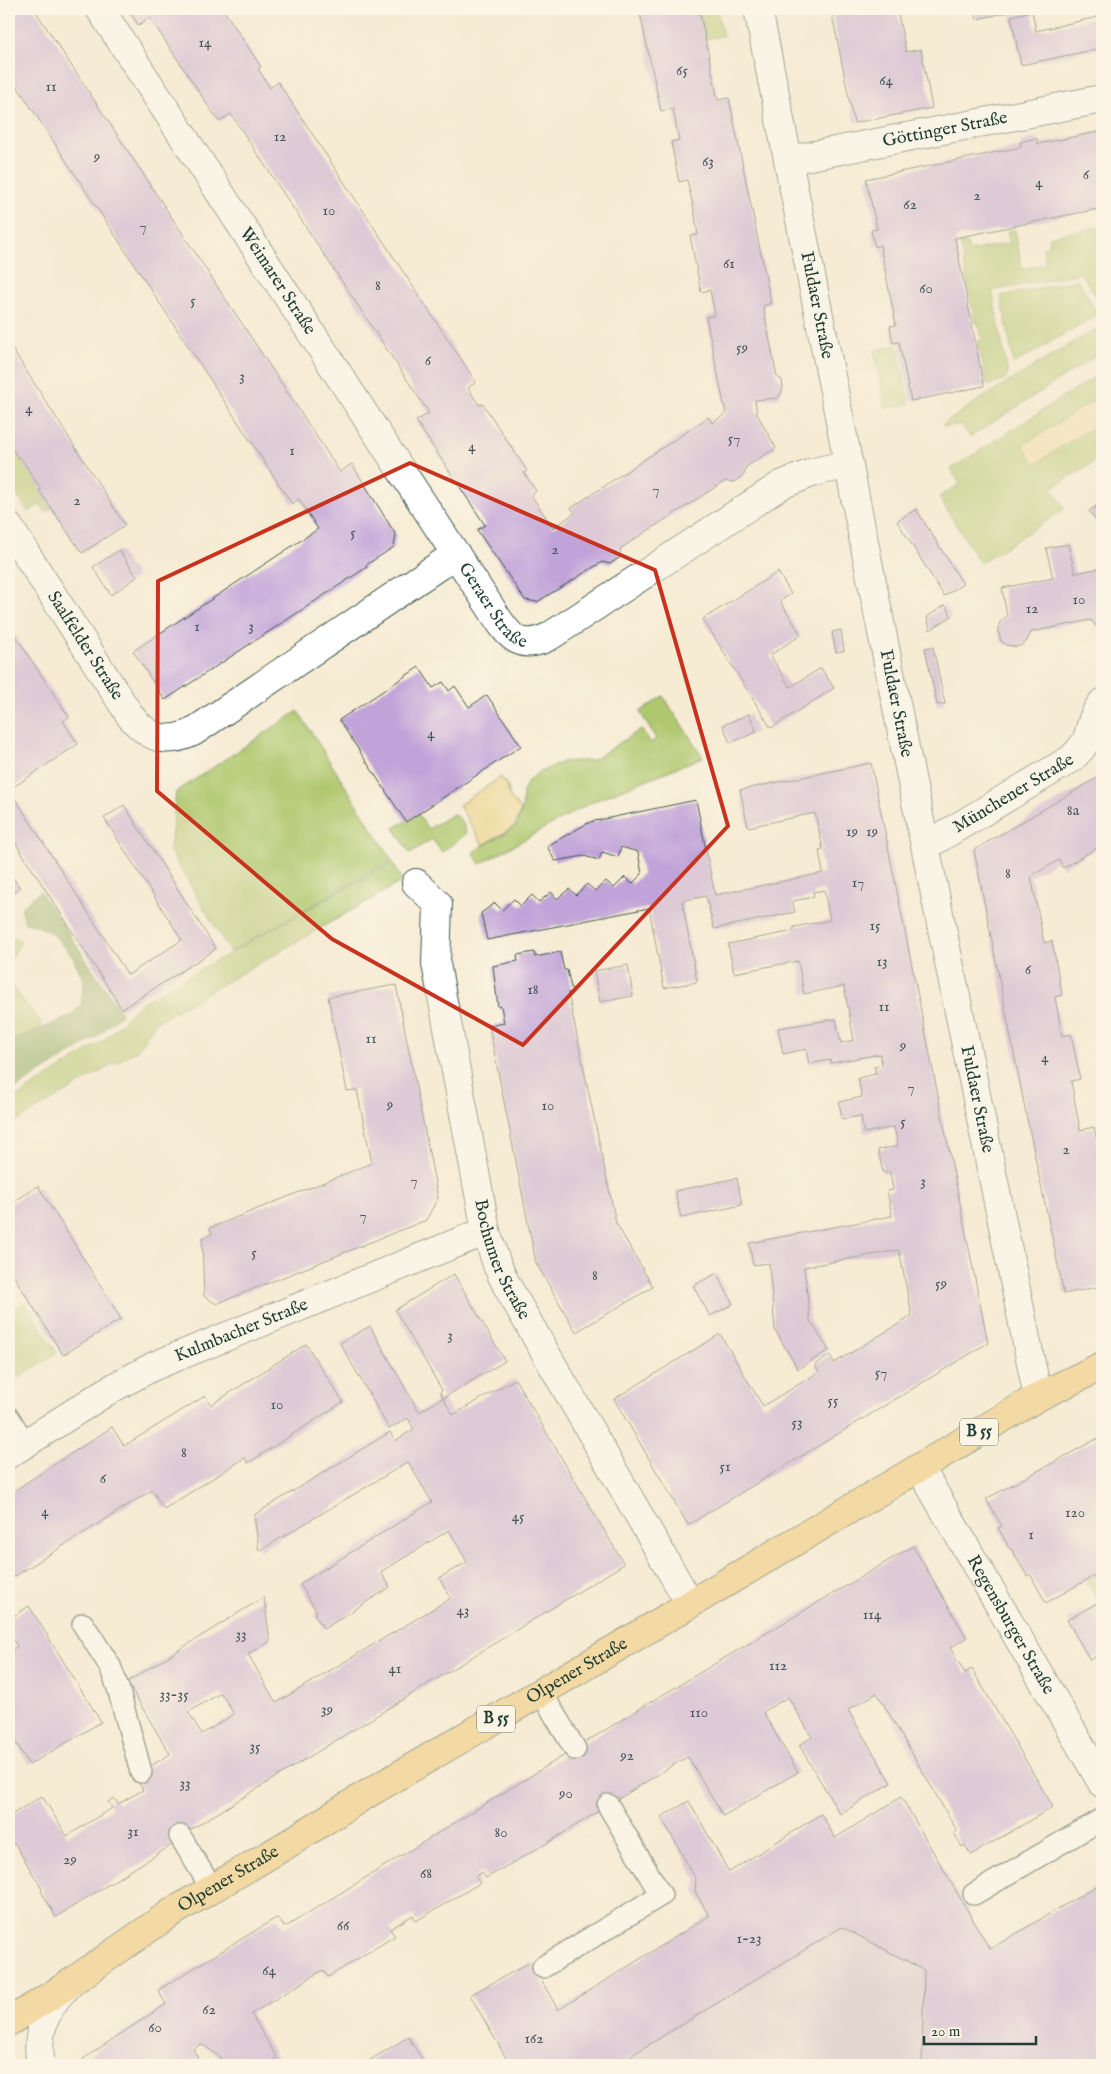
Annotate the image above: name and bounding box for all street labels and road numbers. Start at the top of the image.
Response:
street label: Göttinger Straße [881,106,1009,153]
street label: Weimarer Straße [234,223,321,339]
street label: Fuldaer Straße [795,249,839,361]
street label: Geraer Straße [453,558,529,654]
street label: Saalfelder Straße [42,587,129,704]
street label: Fuldaer Straße [874,648,918,759]
street label: Münchener Straße [949,748,1078,839]
street label: Fuldaer Straße [955,1043,999,1155]
street label: Bochumer Straße [469,1197,535,1324]
street label: Kulmbacher Straße [171,1293,311,1368]
road number: B 55 [960,1418,998,1445]
street label: Regensburger Straße [961,1551,1060,1699]
street label: Olpener Straße [522,1632,632,1710]
road number: B 55 [477,1706,515,1732]
street label: Olpener Straße [174,1840,283,1918]

